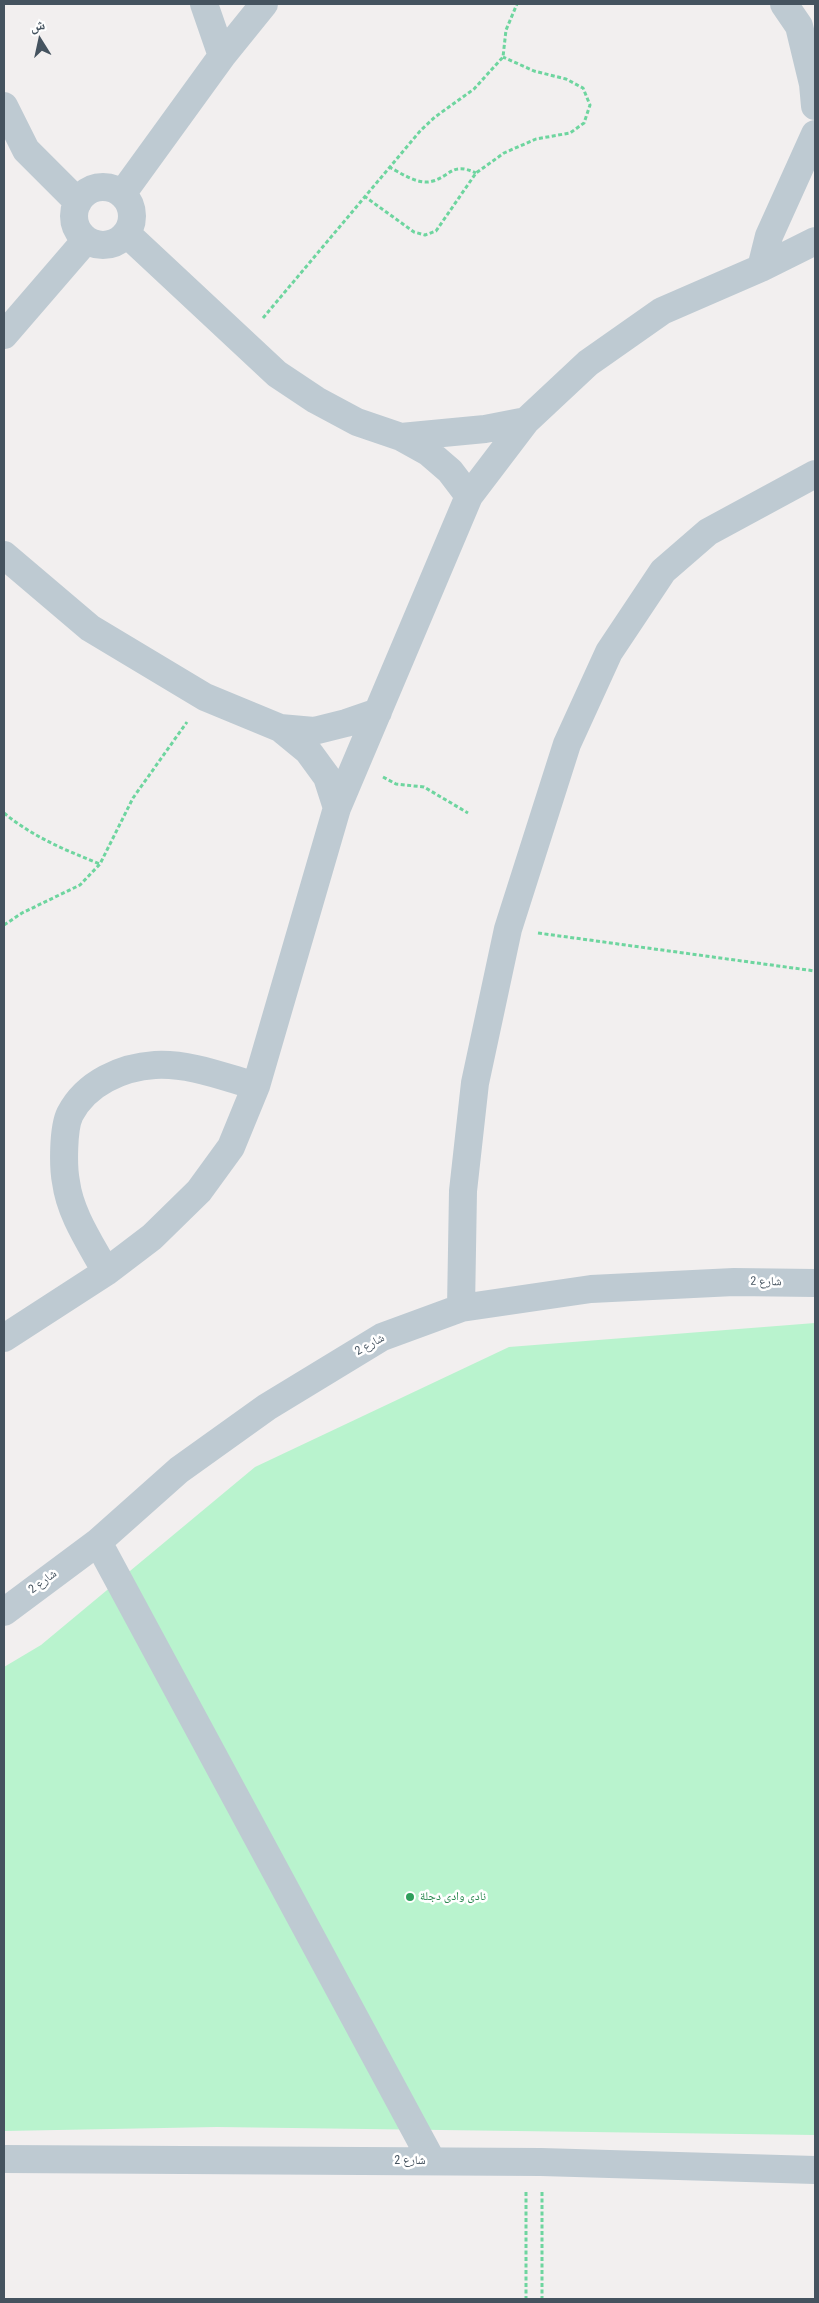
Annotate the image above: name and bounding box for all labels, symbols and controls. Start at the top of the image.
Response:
north arrow [15,15,65,65]
text: ش [29,16,46,34]
street label: شارع 2 [750,1275,782,1289]
street label: شارع 2 [353,1331,387,1359]
street label: شارع 2 [26,1567,60,1597]
place label: نادى وادى دجلة [420,1890,486,1904]
marker: نادى وادى دجلة [404,1891,416,1903]
street label: شارع 2 [394,2154,426,2168]

